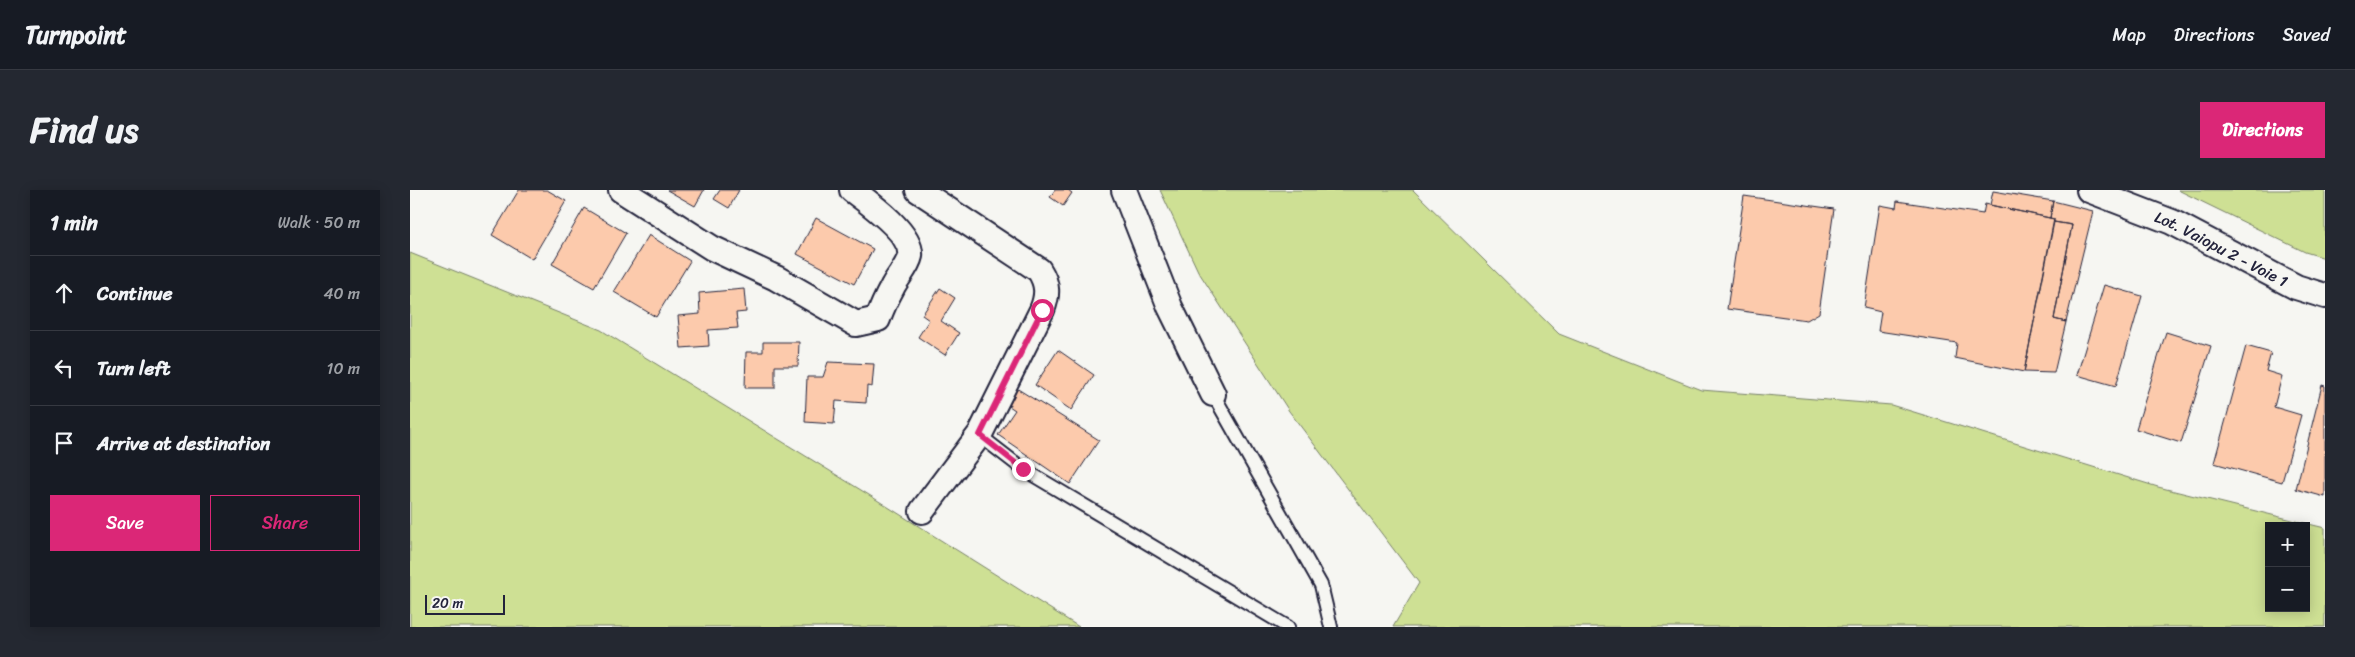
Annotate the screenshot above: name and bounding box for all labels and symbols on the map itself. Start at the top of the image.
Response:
street label: Lot. Vaiopu 2 - Voie 1 [2150,202,2294,295]
route start [1031,299,1054,322]
route end [1012,458,1035,481]
scale bar [425,592,505,615]

